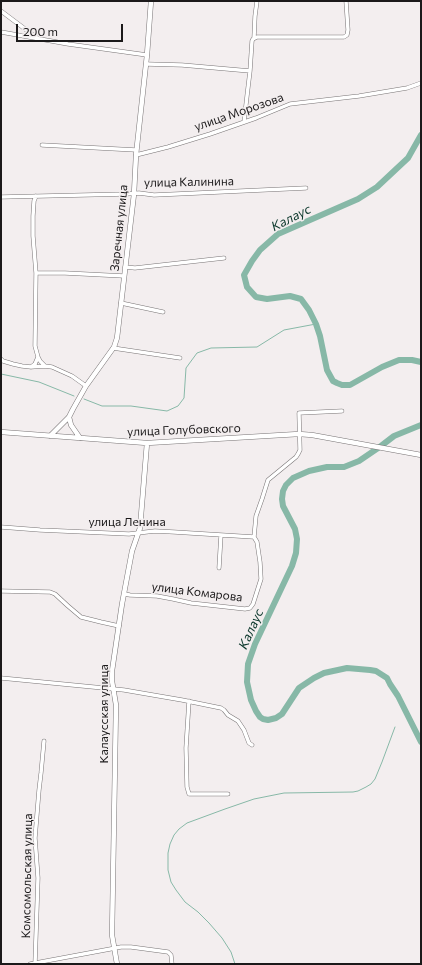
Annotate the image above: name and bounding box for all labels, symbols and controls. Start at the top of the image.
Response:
scale bar [18,16,125,42]
text: 200 m [23,24,58,38]
street label: улица Морозова [192,90,286,134]
street label: улица Калинина [144,174,234,190]
street label: Заречная улица [107,184,131,272]
water label: Калаус [269,201,313,235]
street label: улица Голубовского [127,421,241,439]
street label: улица Ленина [88,515,166,529]
street label: улица Комарова [151,579,243,605]
water label: Калаус [235,606,267,652]
street label: Калаусская улица [97,664,111,764]
street label: Комсомольская улица [19,813,35,939]

